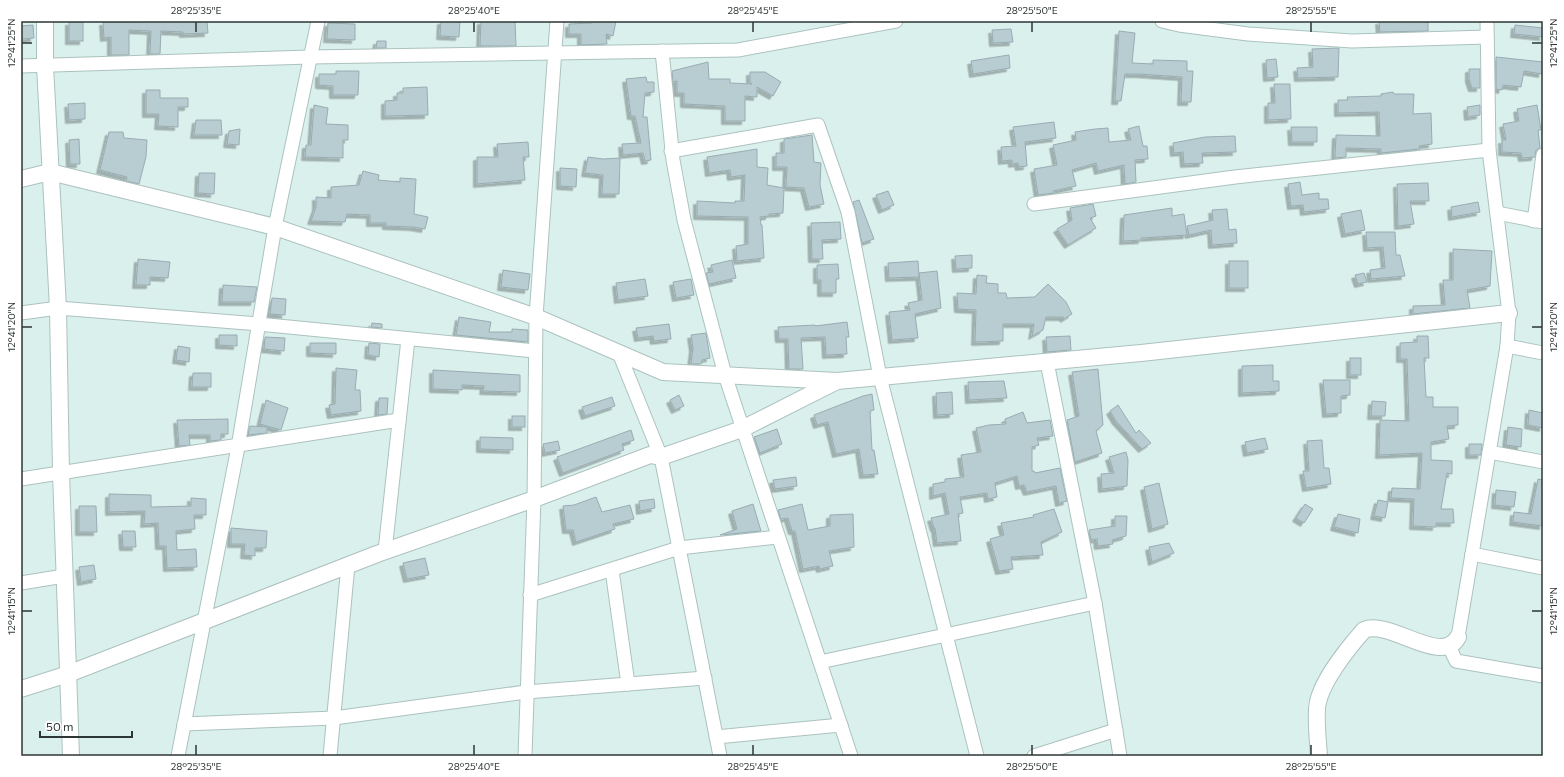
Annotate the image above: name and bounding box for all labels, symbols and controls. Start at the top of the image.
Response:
text: 28°25'35"E [171,4,221,16]
text: 28°25'40"E [448,4,500,16]
text: 28°25'45"E [728,4,779,16]
text: 28°25'50"E [1006,4,1058,16]
text: 28°25'55"E [1286,4,1336,16]
text: 12°41'25"N [5,18,17,68]
text: 12°41'25"N [1547,18,1559,68]
text: 12°41'20"N [5,302,17,352]
text: 12°41'20"N [1547,302,1559,352]
text: 12°41'15"N [5,587,17,635]
text: 12°41'15"N [1547,587,1559,635]
scale bar [40,713,132,739]
text: 50 m [46,719,74,733]
text: 28°25'35"E [171,760,221,772]
text: 28°25'40"E [448,760,500,772]
text: 28°25'45"E [728,760,779,772]
text: 28°25'50"E [1006,760,1058,772]
text: 28°25'55"E [1286,760,1336,772]

